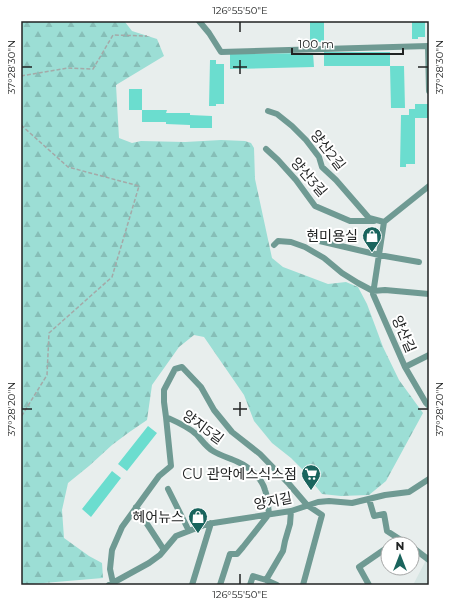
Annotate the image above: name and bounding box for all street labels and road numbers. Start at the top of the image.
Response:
street label: 양산2길 [307,126,349,174]
street label: 양산3길 [287,154,331,200]
street label: 양산길 [388,313,420,355]
street label: 양지5길 [179,406,227,448]
street label: 양지길 [252,488,294,514]

